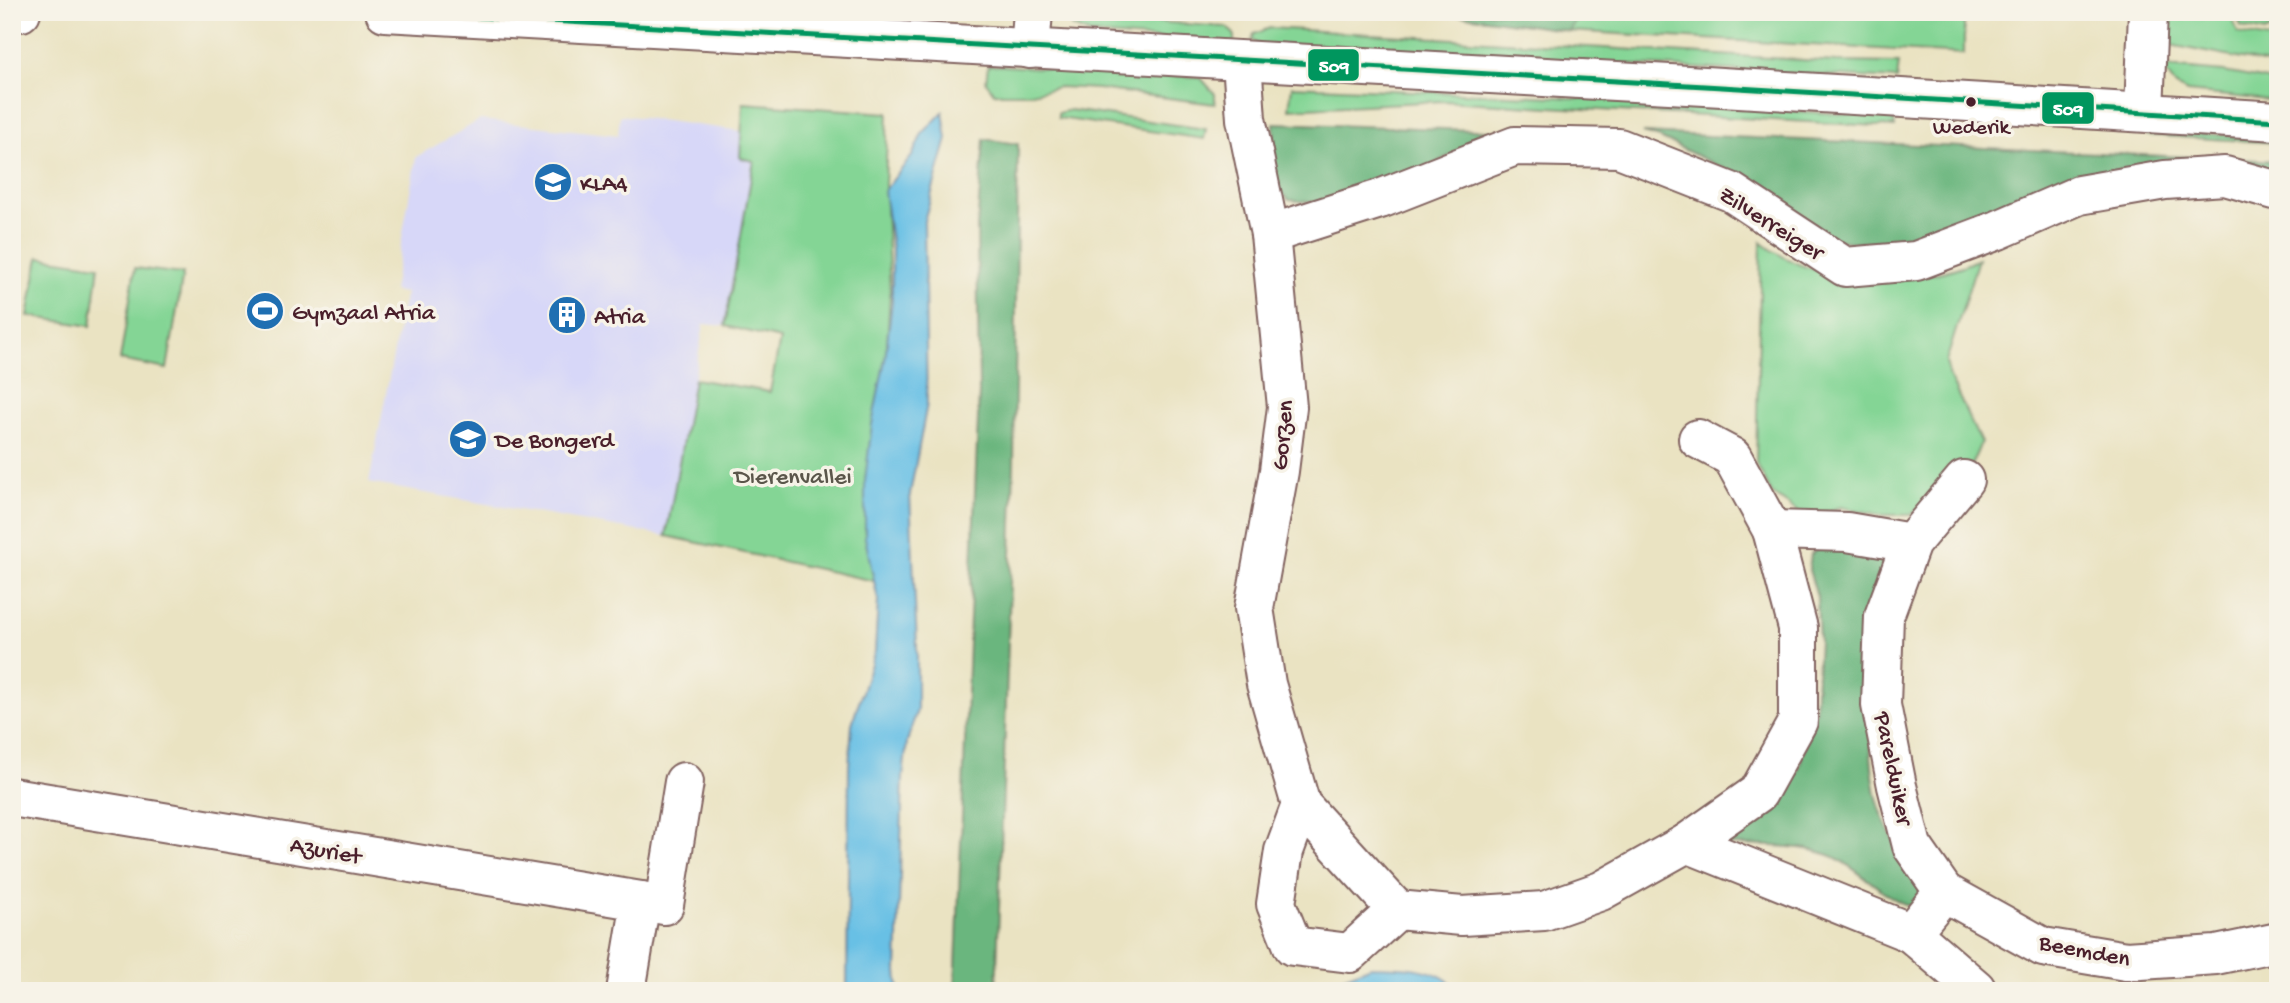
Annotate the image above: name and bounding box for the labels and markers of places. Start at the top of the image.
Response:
marker: Wederik [1964,95,1978,109]
place label: Wederik [1933,116,2012,142]
school or university icon: KLA4 [532,161,574,203]
place label: KLA4 [580,171,628,200]
sports icon: Gymzaal Atria [244,290,286,332]
building icon: Atria [546,294,588,336]
place label: Gymzaal Atria [292,300,436,329]
place label: Atria [594,304,646,333]
school or university icon: De Bongerd [447,418,489,460]
place label: De Bongerd [493,428,615,457]

